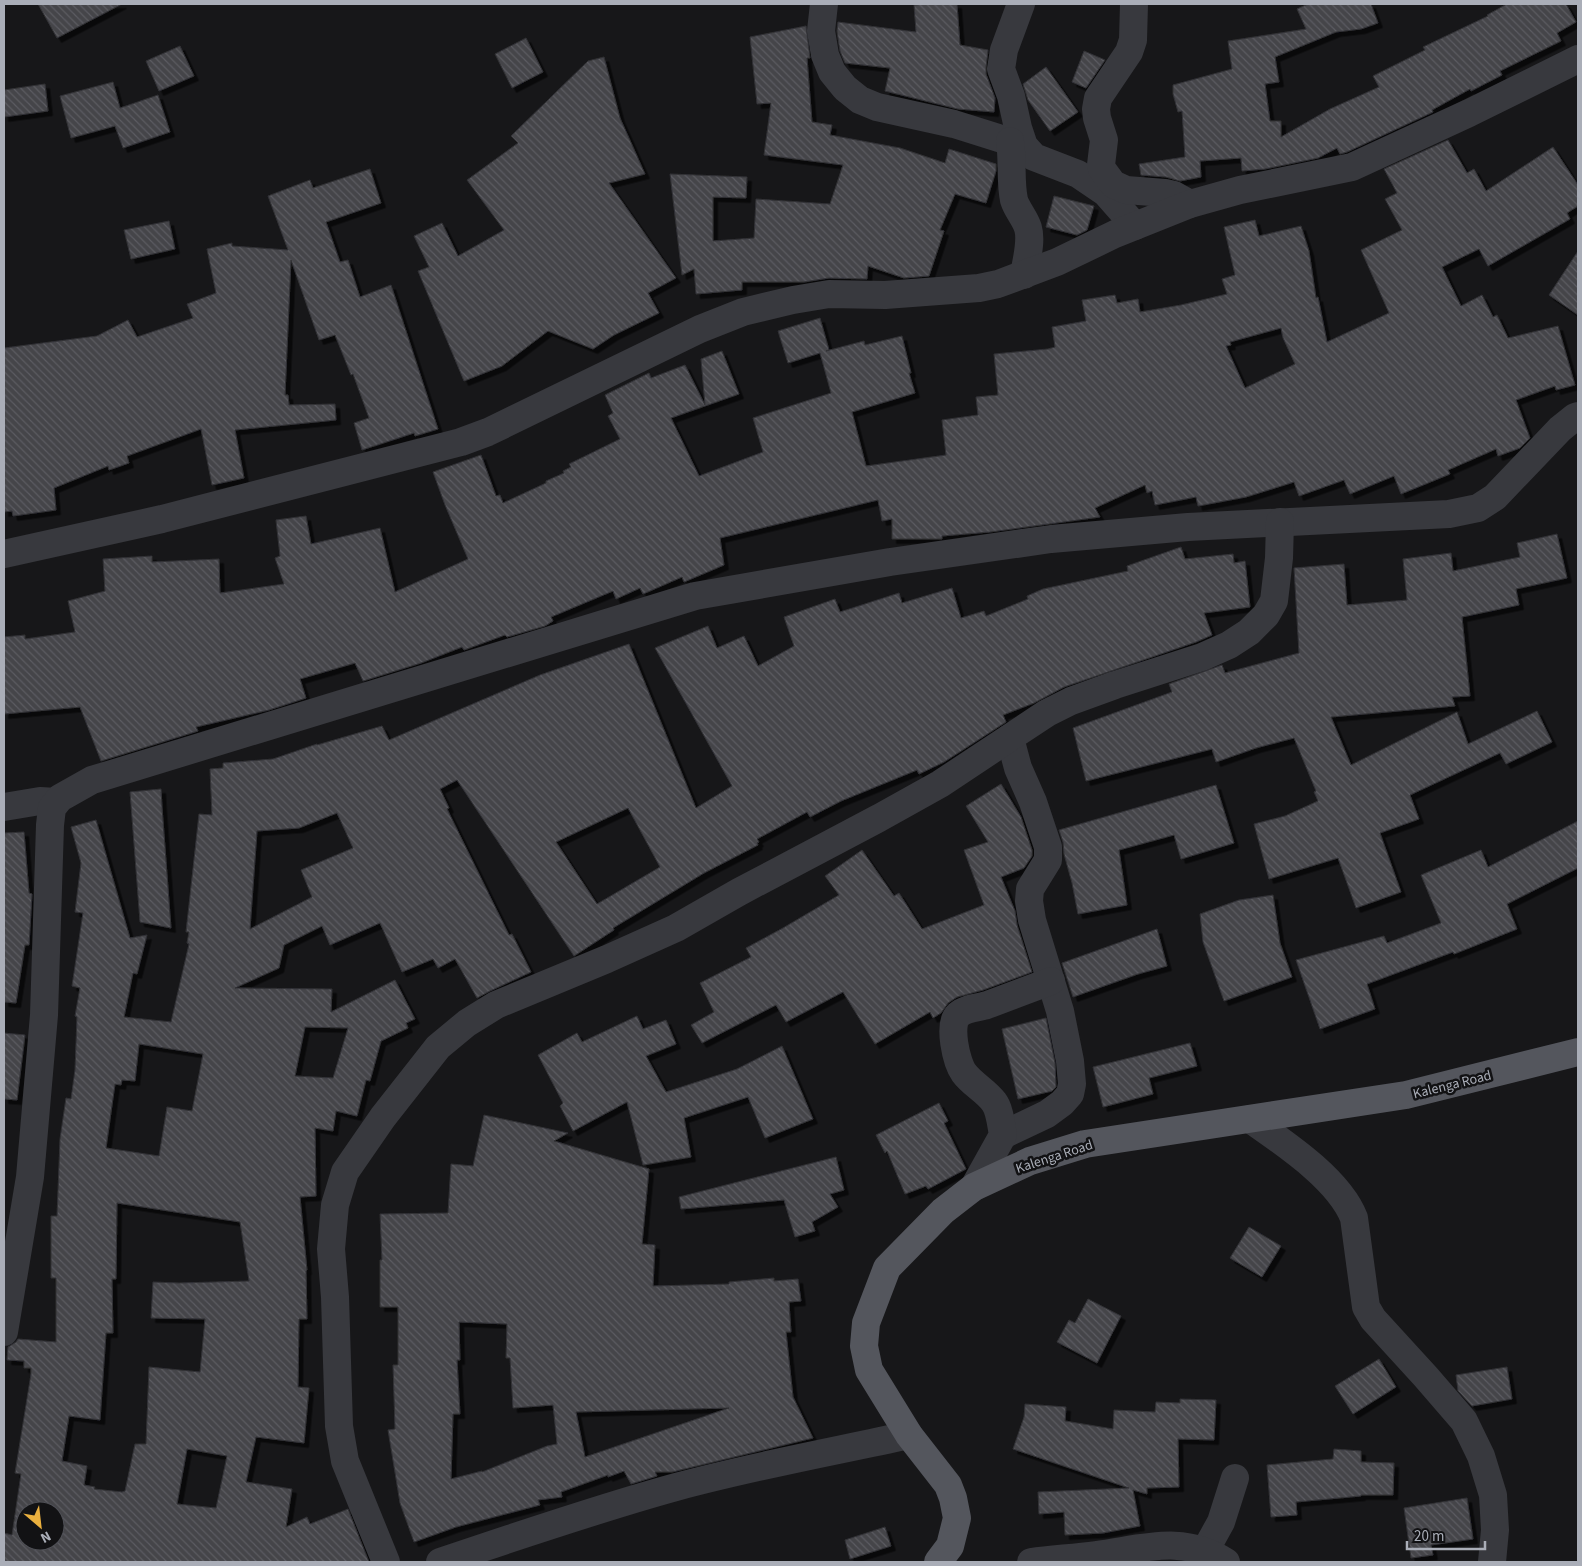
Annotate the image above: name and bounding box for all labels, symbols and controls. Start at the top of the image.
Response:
street label: Kalenga Road [1411,1066,1494,1104]
street label: Kalenga Road [1013,1135,1095,1179]
north arrow [15,1501,65,1551]
scale bar [1407,1518,1484,1550]
text: N [37,1526,54,1548]
text: 20 m [1414,1526,1444,1547]

